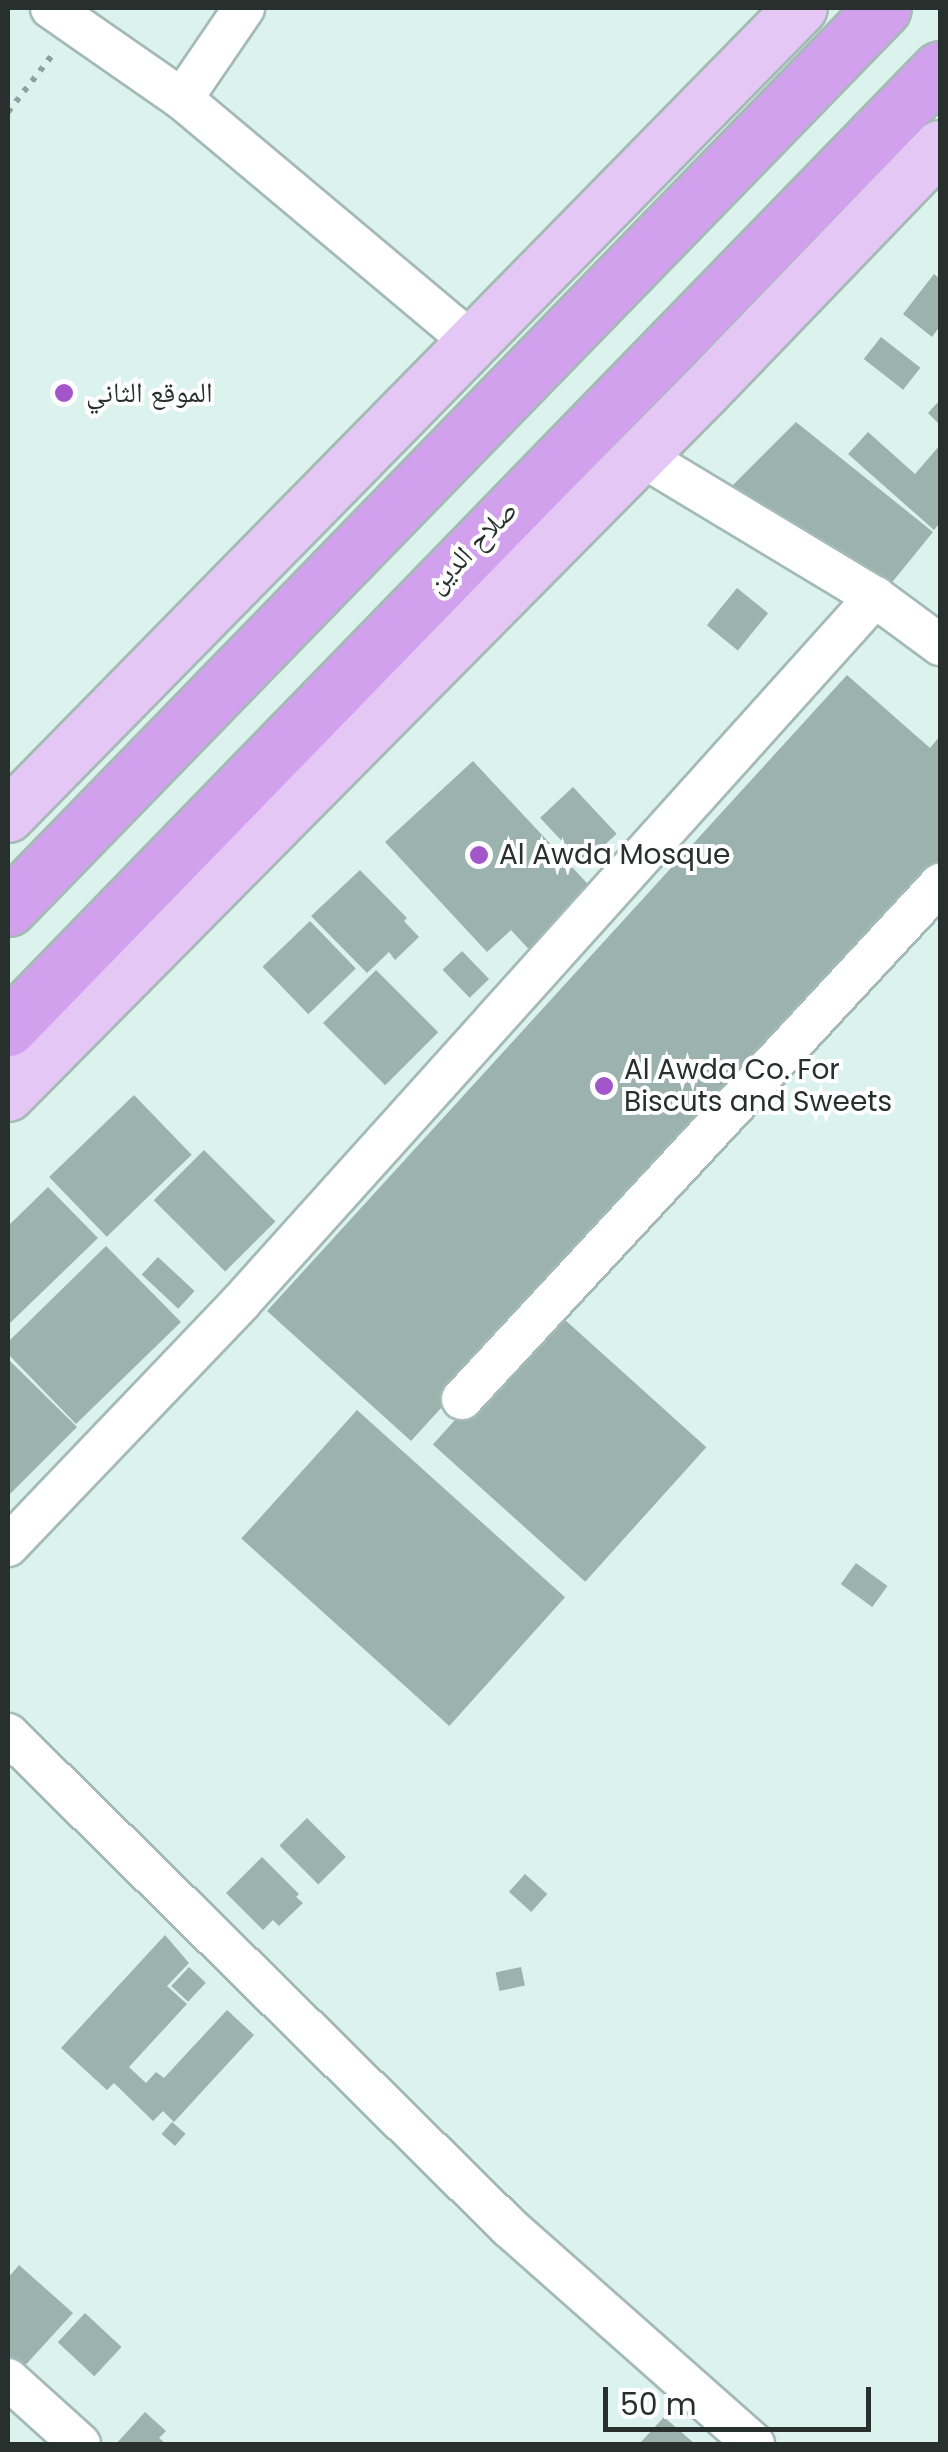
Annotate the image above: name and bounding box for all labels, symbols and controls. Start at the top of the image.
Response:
place label: الموقع الثاني [86,376,213,410]
marker: الموقع الثاني [51,380,77,406]
street label: صلاح الدين [420,494,524,600]
place label: Al Awda Mosque [499,838,730,872]
marker: Al Awda Mosque [468,844,490,866]
place label: Al Awda Co. For Biscuts and Sweets [624,1053,892,1119]
marker: Al Awda Co. For Biscuts and Sweets [593,1075,615,1097]
scale bar [608,2367,876,2429]
text: 50 m [620,2383,697,2426]

